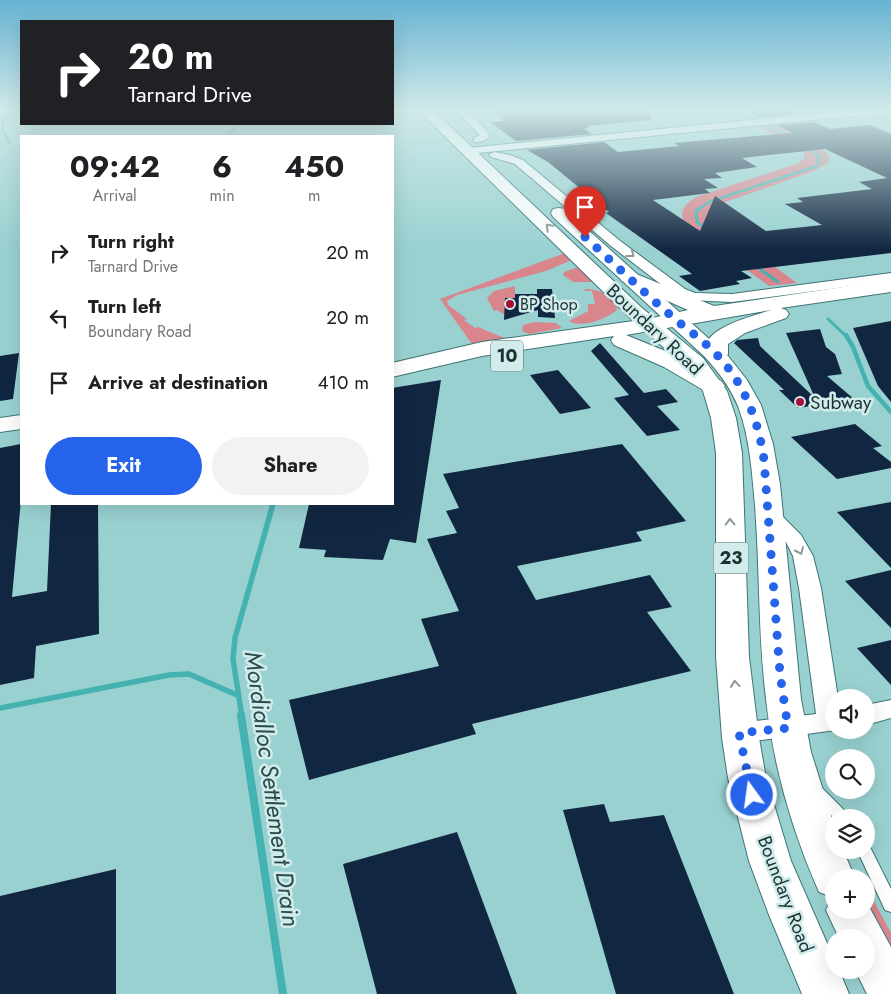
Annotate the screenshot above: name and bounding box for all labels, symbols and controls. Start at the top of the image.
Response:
text: 20 m [128,32,213,82]
icon: right [45,40,110,105]
text: Tarnard Drive [128,78,252,110]
text: 09:42 [70,145,160,188]
text: 6 [212,145,232,188]
text: 450 [284,145,344,188]
text: Arrival [93,184,137,207]
text: min [210,184,235,207]
text: m [308,184,321,207]
pin [564,186,606,237]
icon: arrive [571,193,599,221]
one-way arrow [545,224,554,233]
text: Turn right [88,228,174,255]
icon: right [45,239,73,267]
text: 20 m [326,239,369,266]
one-way arrow [625,249,634,257]
text: Tarnard Drive [88,255,178,278]
street label: Boundary Road [600,278,709,381]
text: Turn left [88,293,161,320]
place label: BP Shop [520,293,578,316]
marker: BP Shop [504,298,516,310]
icon: left [45,304,73,332]
text: 20 m [326,304,369,331]
text: Boundary Road [88,320,192,343]
road number: 10 [491,341,523,372]
icon: arrive [45,369,73,397]
text: Arrive at destination [88,369,268,396]
text: 410 m [317,369,369,396]
place label: Subway [810,389,872,416]
marker: Subway [794,396,806,408]
button: Exit [45,437,202,495]
button: Share [212,437,369,495]
one-way arrow [725,518,735,526]
road number: 23 [714,542,748,574]
one-way arrow [794,546,805,555]
water label: Mordialloc Settlement Drain [236,649,309,929]
one-way arrow [729,680,740,688]
map controls [825,689,875,979]
button: sound [825,689,875,739]
button: search [825,749,875,799]
position arrow [725,768,777,820]
button: layers [825,809,875,859]
street label: Boundary Road [751,832,820,956]
button: + [825,869,875,919]
button: − [825,929,875,979]

